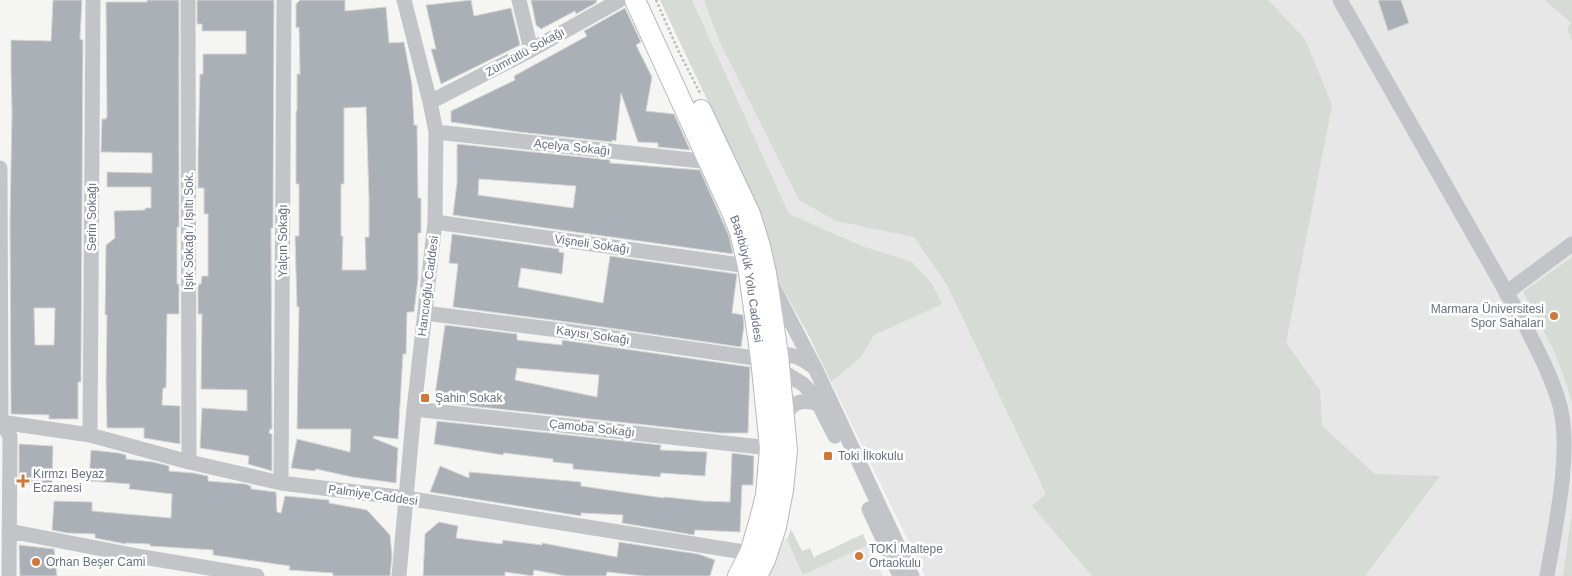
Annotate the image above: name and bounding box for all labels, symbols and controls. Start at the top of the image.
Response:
street label: Zümrütlü Sokağı [483,25,567,79]
street label: Açelya Sokağı [533,136,611,158]
street label: Işık Sokağı / Işıltı Sok. [182,172,196,290]
street label: Serin Sokağı [85,183,99,251]
street label: Yalçın Sokağı [276,204,290,278]
street label: Başıbüyük Yolu Caddesi [727,213,766,343]
street label: Vişneli Sokağı [553,232,631,256]
street label: Hancıoğlu Caddesi [415,235,441,337]
place label: Marmara Üniversitesi Spor Sahaları [1431,302,1544,330]
marker: Marmara Üniversitesi Spor Sahaları [1548,310,1560,322]
street label: Kayısı Sokağı [555,323,631,347]
place label: Şahin Sokak [435,391,503,405]
marker: Şahin Sokak [419,392,431,404]
street label: Çamoba Sokağı [548,417,636,439]
place label: Toki İlkokulu [838,449,903,463]
marker: Toki İlkokulu [822,450,834,462]
place label: Kırmzı Beyaz Eczanesi [33,467,104,495]
marker: Kırmzı Beyaz Eczanesi [17,475,29,487]
street label: Palmiye Caddesi [327,482,419,508]
place label: TOKİ Maltepe Ortaokulu [869,542,943,570]
marker: TOKİ Maltepe Ortaokulu [853,550,865,562]
place label: Orhan Beşer Cami [46,555,145,569]
marker: Orhan Beşer Cami [30,556,42,568]

